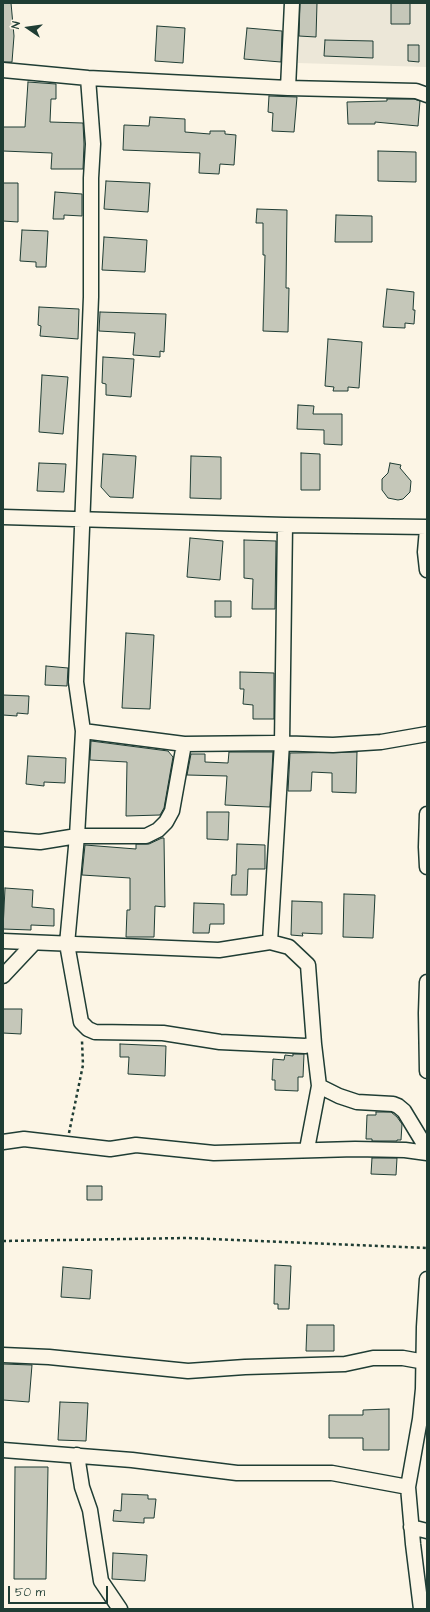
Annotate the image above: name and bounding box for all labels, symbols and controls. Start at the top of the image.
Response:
north arrow [8,8,48,48]
text: N [8,20,24,30]
scale bar [10,1578,110,1604]
text: 50 m [15,1584,45,1601]

